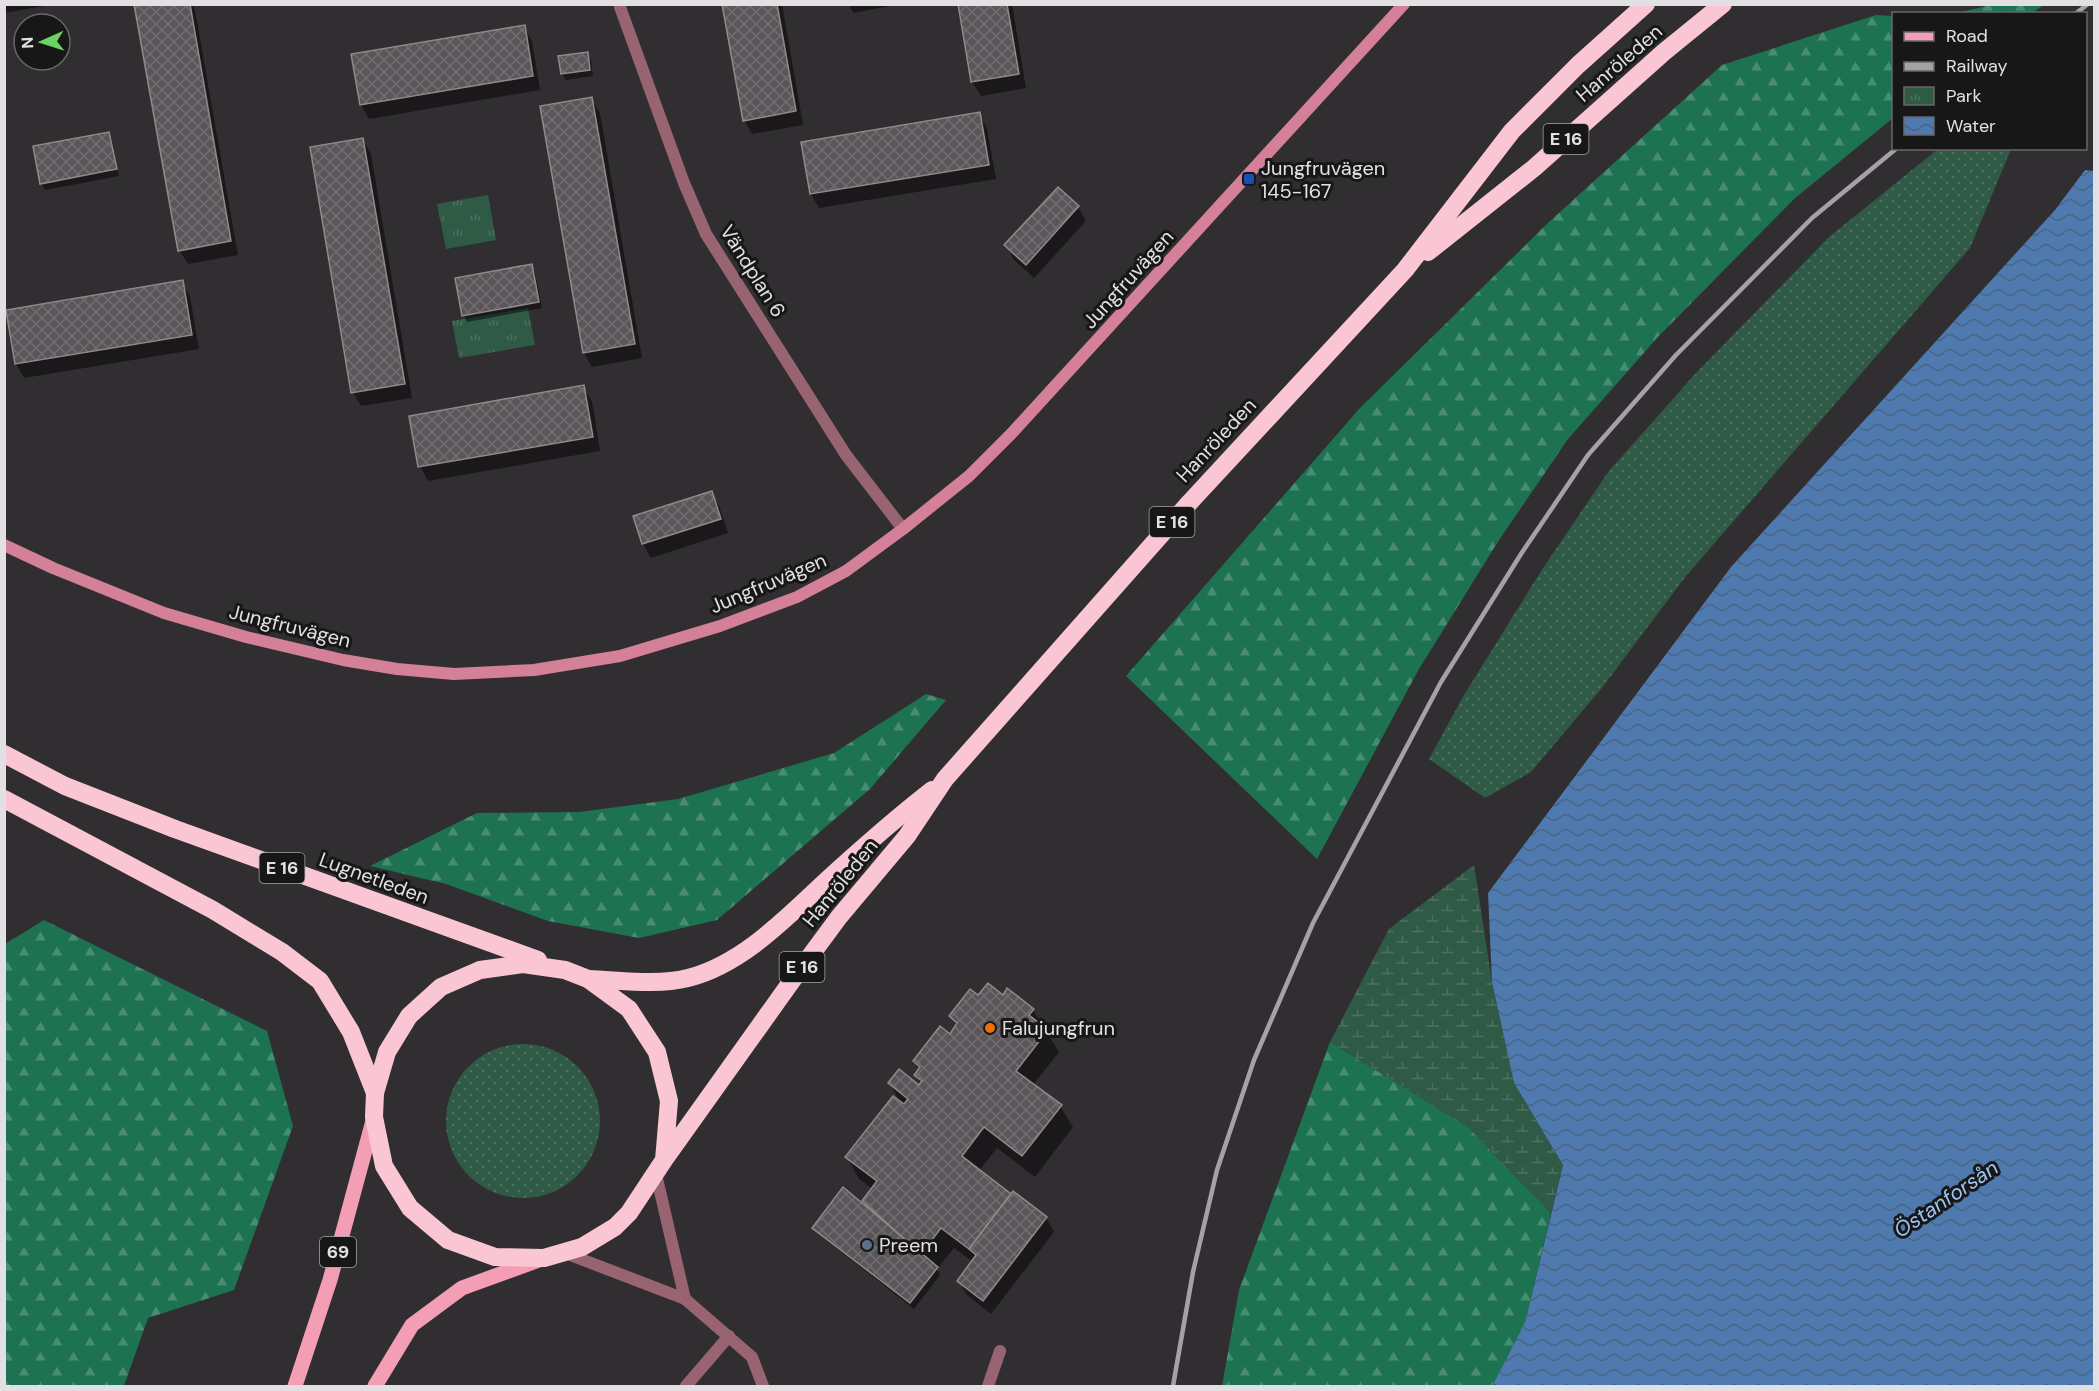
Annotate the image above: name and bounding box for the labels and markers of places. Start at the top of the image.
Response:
place label: Jungfruvägen 145-167 [1261,155,1385,204]
marker: Jungfruvägen 145-167 [1242,172,1256,186]
place label: Falujungfrun [1002,1015,1115,1041]
marker: Falujungfrun [983,1021,997,1035]
place label: Preem [879,1232,938,1258]
marker: Preem [860,1238,874,1252]

